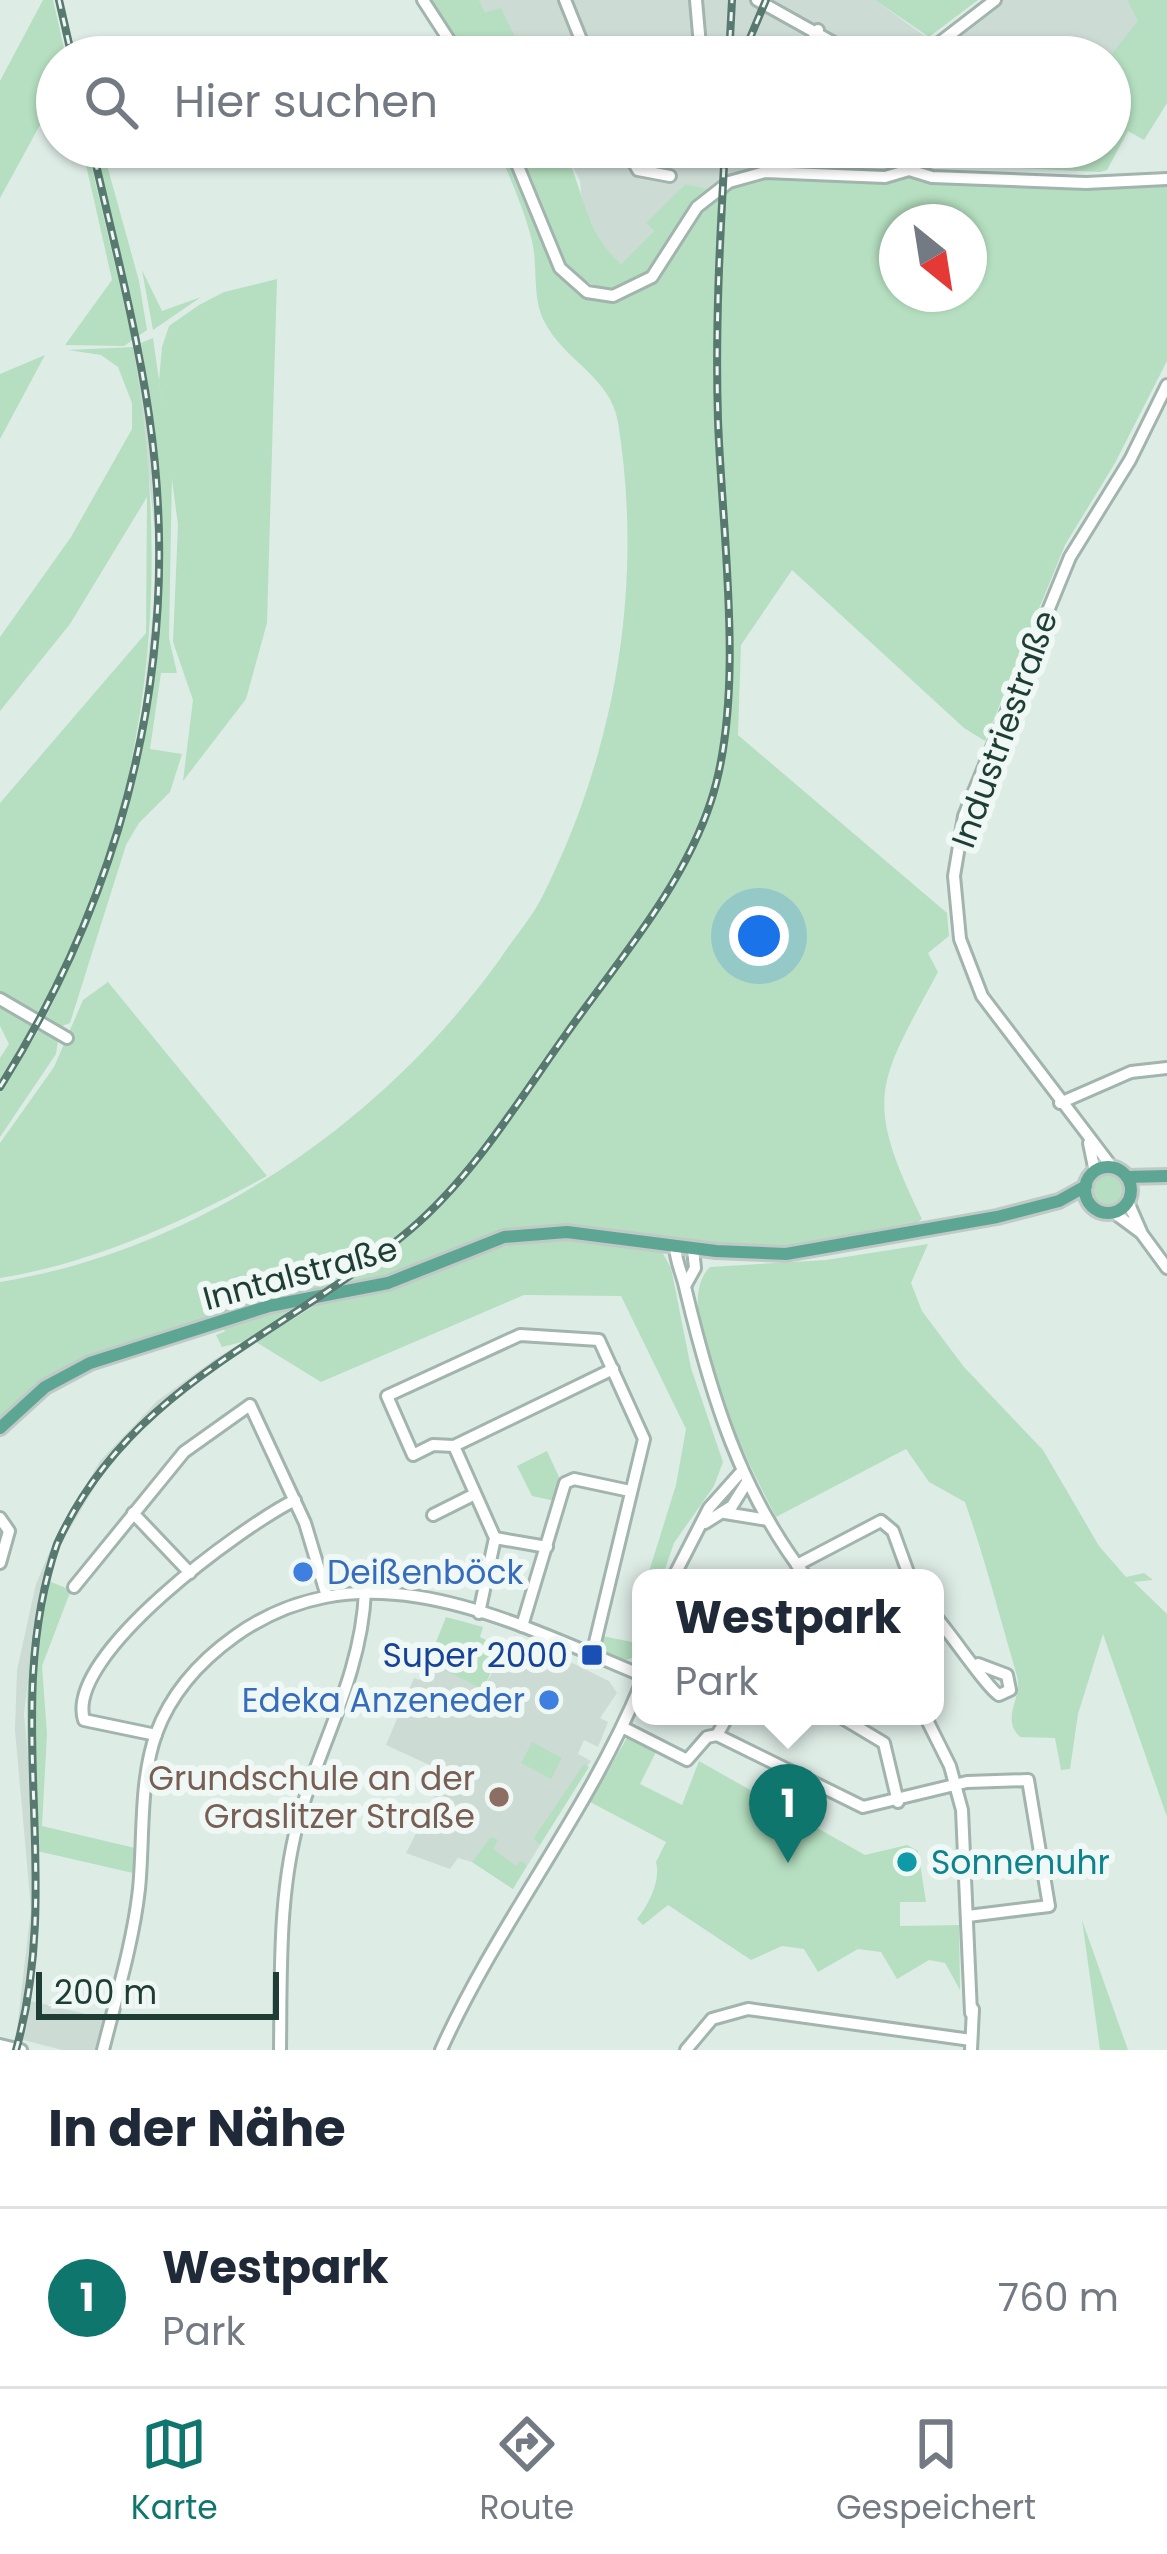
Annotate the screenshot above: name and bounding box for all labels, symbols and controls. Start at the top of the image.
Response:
search box [36,36,1131,168]
icon: search [78,69,144,135]
text: Hier suchen [174,70,438,133]
north arrow [879,204,987,312]
street label: Industriestraße [940,604,1069,854]
your location [729,906,789,966]
street label: Inntalstraße [198,1225,403,1322]
place label: Deißenböck [327,1549,523,1596]
marker: Deißenböck [290,1559,316,1585]
popup [632,1569,944,1725]
text: Westpark [675,1586,901,1649]
place label: Super 2000 [382,1632,568,1679]
marker: Super 2000 [579,1642,605,1668]
text: Park [675,1654,758,1709]
place label: Edeka Anzeneder [242,1677,525,1724]
marker: Edeka Anzeneder [536,1687,562,1713]
place label: Grundschule an der Graslitzer Straße [148,1755,475,1840]
pin: 1 [749,1764,827,1863]
marker: Grundschule an der Graslitzer Straße [486,1784,512,1810]
place label: Sonnenuhr [931,1839,1110,1886]
marker: Sonnenuhr [894,1849,920,1875]
scale bar [36,1966,279,2019]
text: 200 m [54,1969,157,2016]
text: In der Nähe [48,2092,346,2164]
text: Westpark [162,2236,389,2299]
text: 1 [80,2270,94,2325]
text: 760 m [998,2270,1119,2325]
text: Park [162,2304,246,2359]
tab: Karte [131,2411,218,2533]
tab: Route [479,2411,574,2533]
tab: Gespeichert [836,2411,1036,2533]

